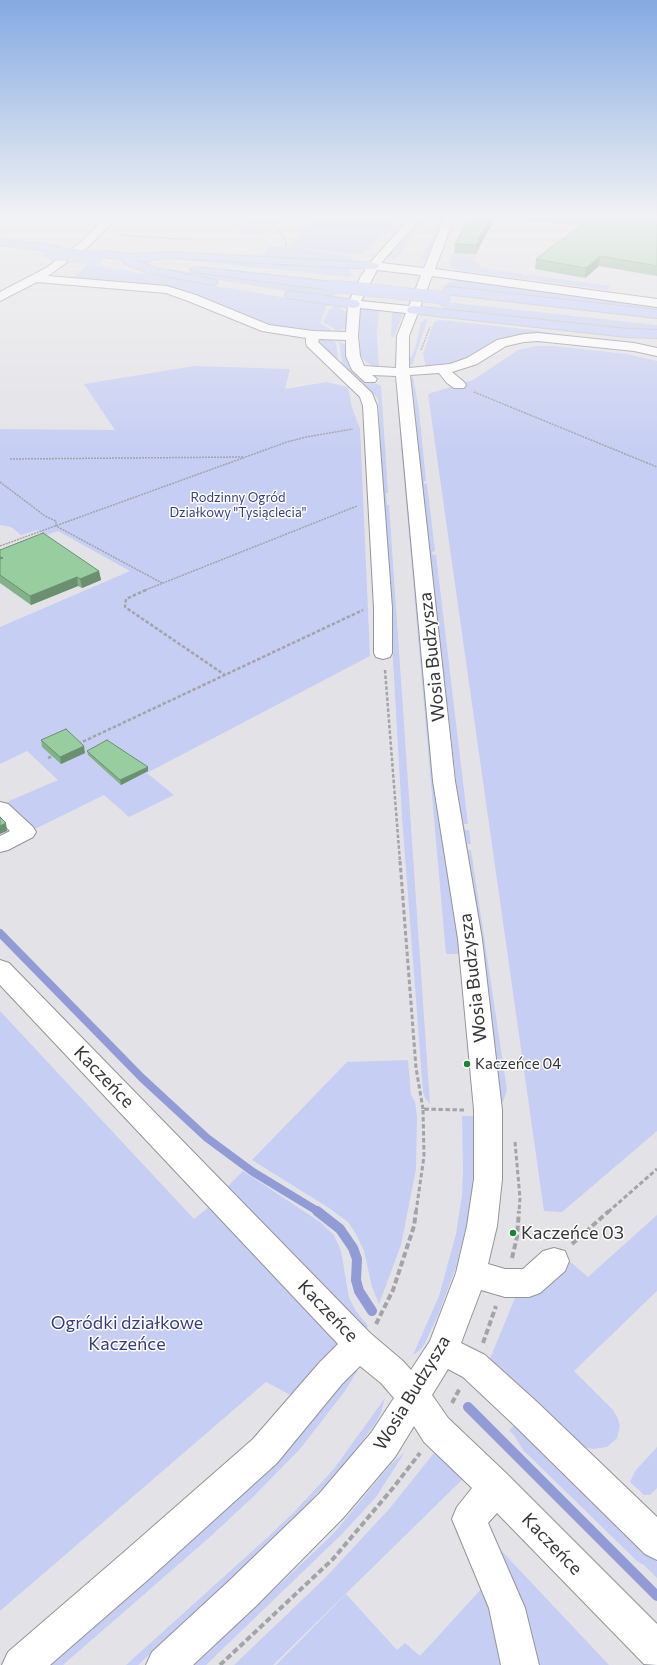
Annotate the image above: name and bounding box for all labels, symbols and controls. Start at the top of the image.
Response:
park label: Rodzinny Ogród Działkowy "Tysiąclecia" [169,490,307,521]
street label: Wosia Budzysza [414,591,450,723]
street label: Wosia Budzysza [454,912,492,1044]
street label: Kaczeńce [69,1042,139,1112]
place label: Kaczeńce 04 [475,1055,561,1073]
marker: Kaczeńce 04 [462,1059,472,1069]
place label: Kaczeńce 03 [521,1222,624,1244]
marker: Kaczeńce 03 [508,1228,518,1238]
street label: Kaczeńce [293,1276,363,1346]
park label: Ogródki działkowe Kaczeńce [51,1312,203,1354]
street label: Wosia Budzysza [369,1332,455,1454]
street label: Kaczeńce [517,1509,587,1579]

